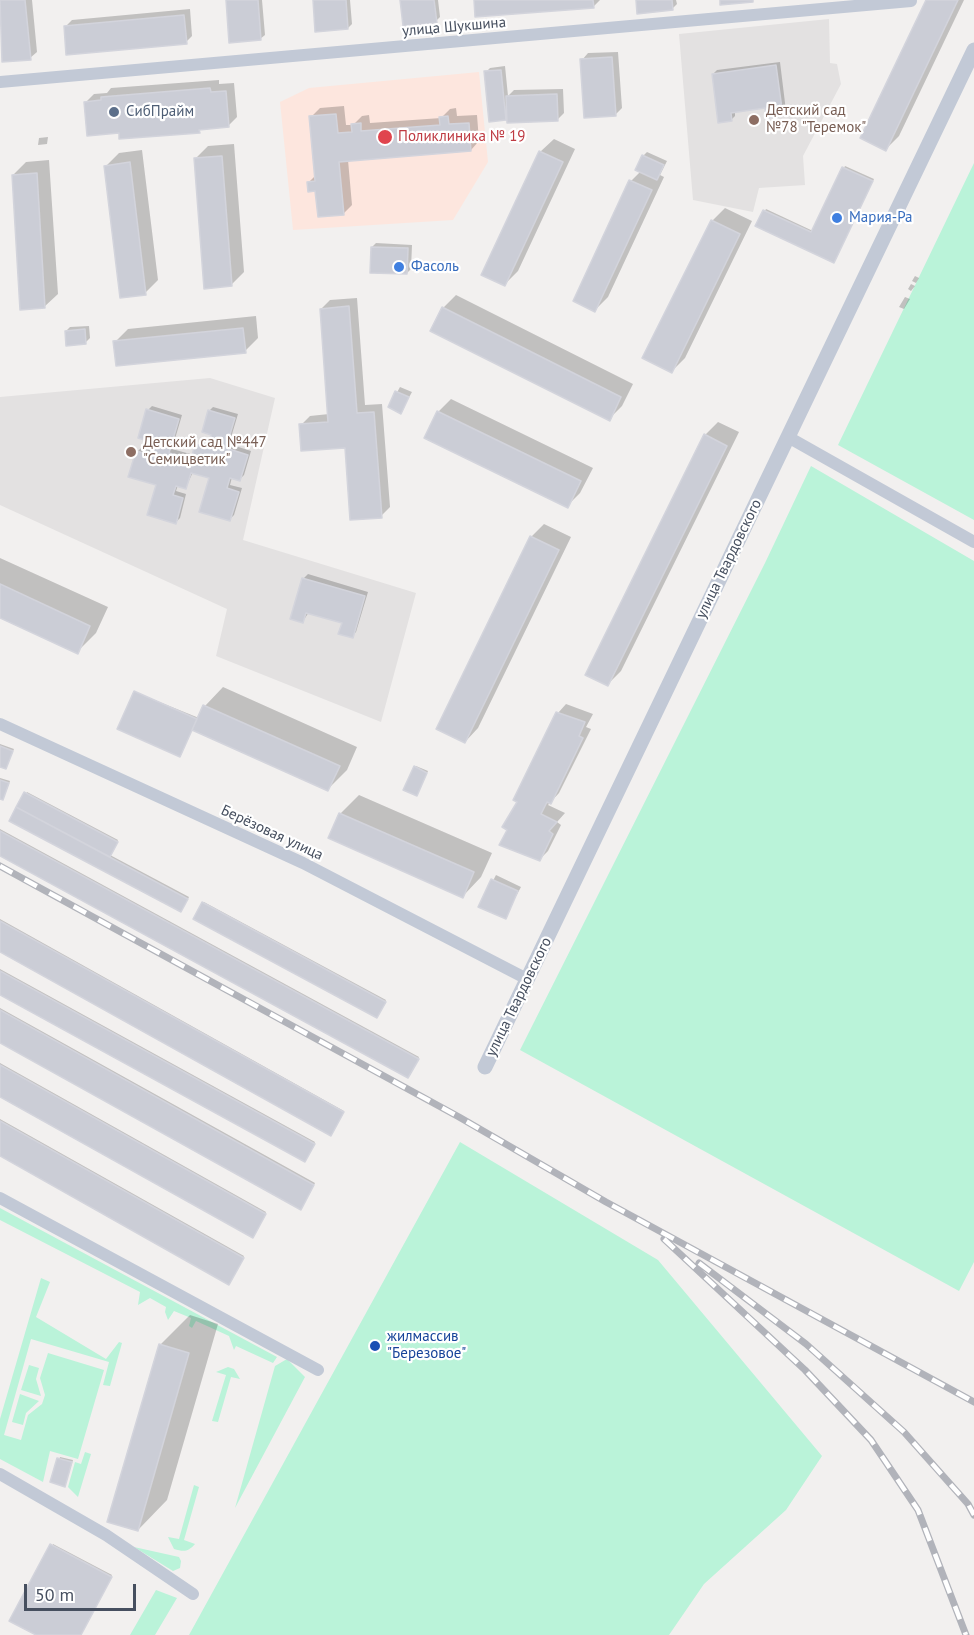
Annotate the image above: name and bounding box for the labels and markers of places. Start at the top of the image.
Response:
place label: Детский сад №78 "Теремок" [766,102,866,137]
place label: СибПрайм [126,103,194,121]
marker: СибПрайм [107,105,121,119]
marker: Детский сад №78 "Теремок" [747,113,761,127]
marker: Поликлиника № 19 [376,128,394,146]
place label: Поликлиника № 19 [398,128,526,146]
place label: Мария-Ра [849,209,912,227]
marker: Мария-Ра [830,211,844,225]
place label: Фасоль [411,258,459,276]
marker: Фасоль [392,260,406,274]
place label: Детский сад №447 "Семицветик" [143,434,267,469]
marker: Детский сад №447 "Семицветик" [124,445,138,459]
place label: жилмассив "Березовое" [387,1328,466,1363]
marker: жилмассив "Березовое" [368,1339,382,1353]

